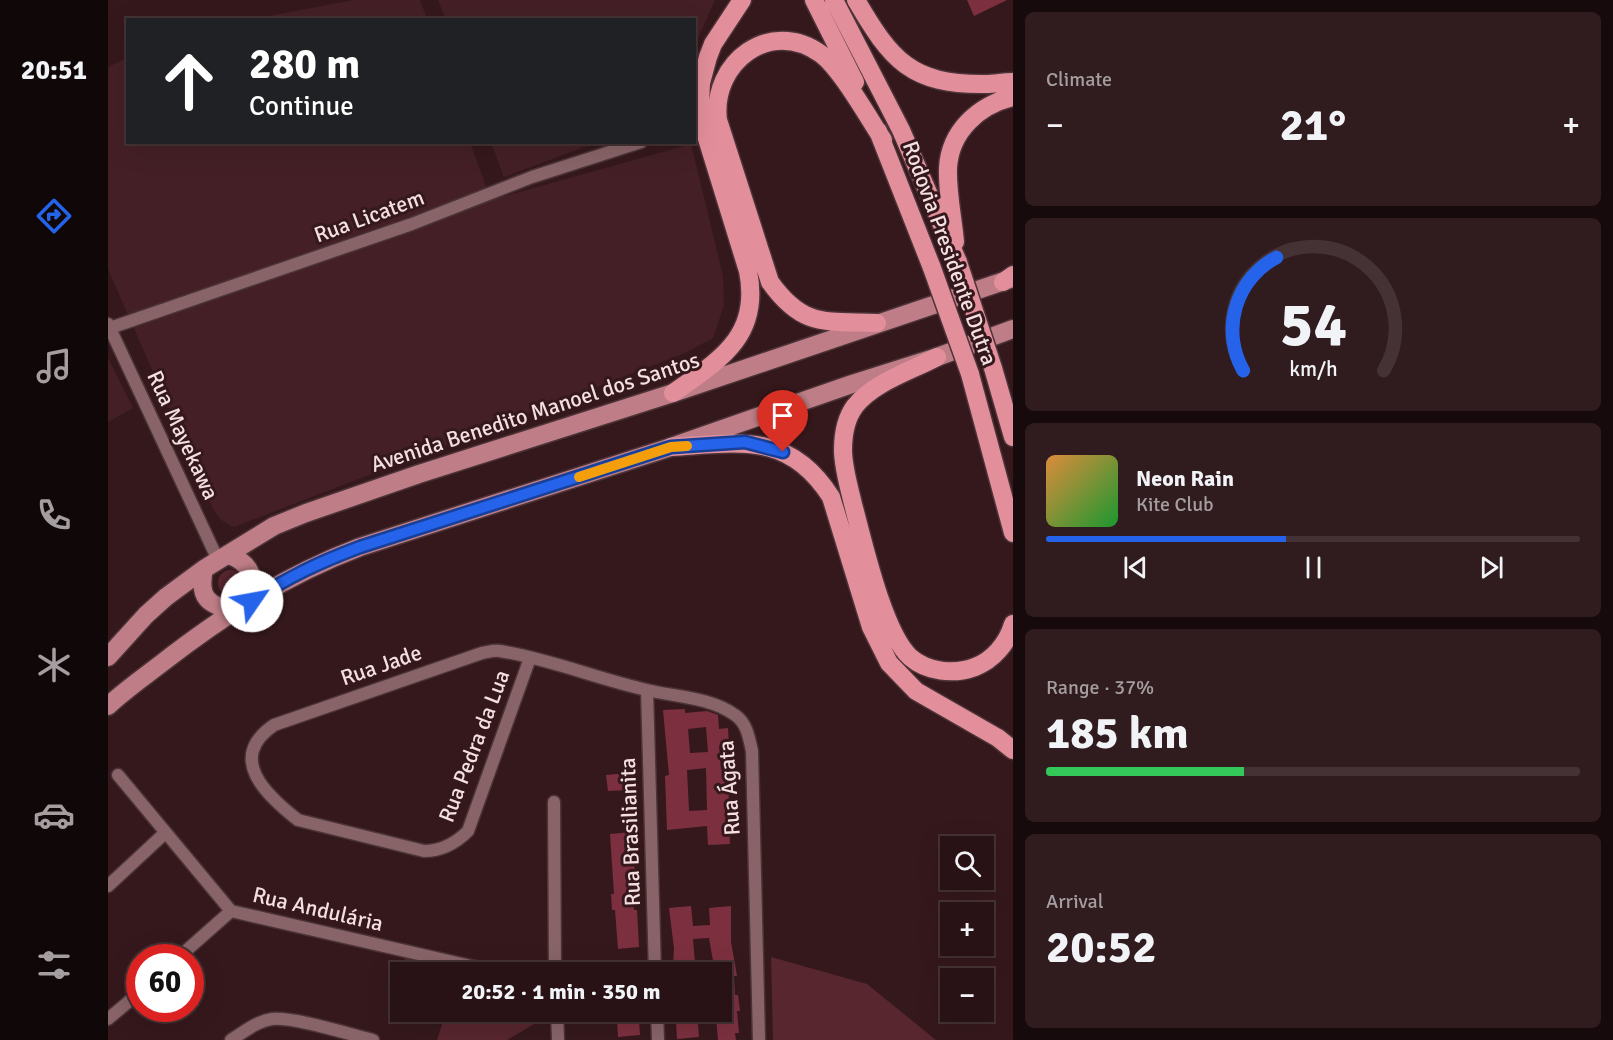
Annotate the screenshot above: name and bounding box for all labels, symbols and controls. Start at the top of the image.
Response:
text: 280 m [249,39,360,90]
icon: ahead [150,42,228,120]
text: 20:51 [21,54,87,87]
text: Climate [1046,67,1112,92]
text: Continue [249,90,354,123]
text: 21° [1280,98,1346,153]
text: − [1046,105,1064,146]
text: + [1562,105,1580,146]
street label: Rodovia Presidente Dutra [897,137,1003,369]
street label: Rua Licatem [310,184,428,248]
icon: directions [33,195,75,237]
text: 54 [1279,287,1347,364]
icon: music [33,345,75,387]
street label: Avenida Benedito Manoel dos Santos [367,346,703,478]
text: km/h [1289,357,1337,383]
street label: Rua Mayekawa [141,366,225,504]
pin [757,390,808,452]
icon: arrive [766,399,799,432]
text: Neon Rain [1136,465,1234,492]
text: Kite Club [1136,492,1214,517]
icon: phone [33,494,75,536]
icon: previous [1119,551,1152,584]
icon: pause [1297,551,1330,584]
icon: next [1475,551,1508,584]
position arrow [220,569,284,633]
street label: Rua Jade [337,639,425,691]
icon: climate [33,644,75,686]
street label: Rua Pedra da Lua [433,666,515,826]
text: Range · 37% [1046,675,1154,700]
text: 185 km [1046,706,1189,761]
street label: Rua Ágata [712,739,746,837]
street label: Rua Brasilianita [614,757,646,907]
icon: car [33,794,75,836]
map controls [940,836,994,1022]
button: search [940,836,994,890]
street label: Rua Andulária [250,881,386,937]
text: Arrival [1046,889,1104,914]
button: + [940,902,994,956]
text: 20:52 [1046,920,1156,975]
icon: filters [33,944,75,986]
speed limit sign: 60 [126,944,204,1022]
button: − [940,968,994,1022]
text: 20:52 · 1 min · 350 m [461,978,661,1005]

